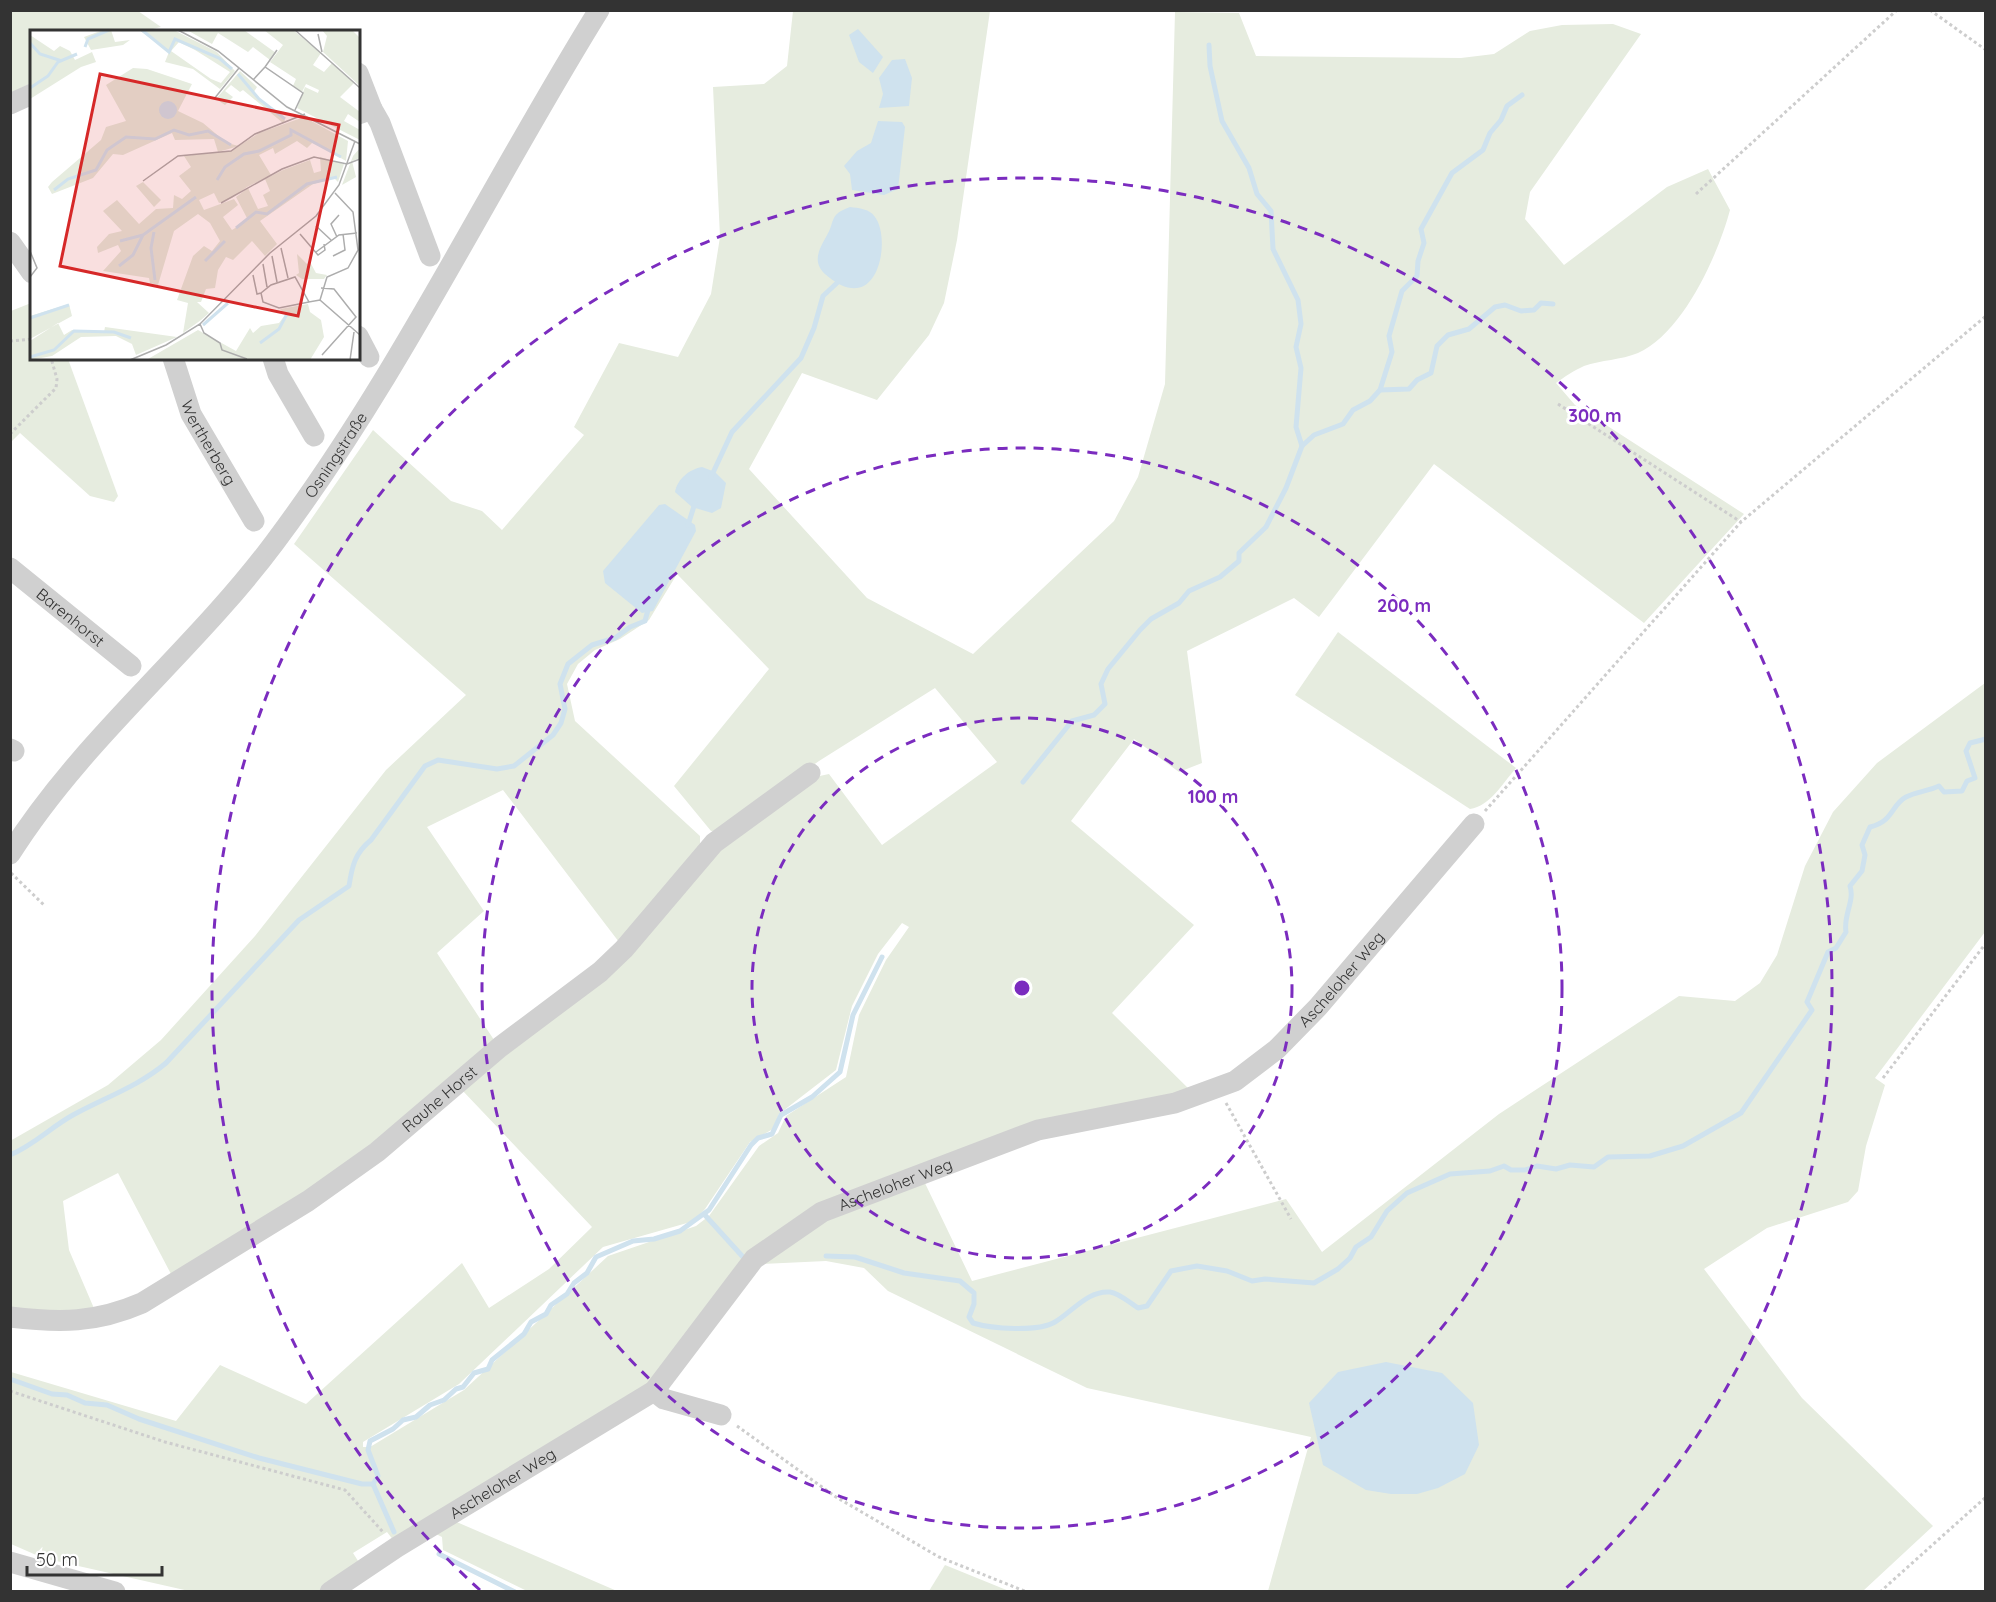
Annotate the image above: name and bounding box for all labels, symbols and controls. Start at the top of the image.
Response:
inset map [30,30,360,360]
street label: Wertherberg [177,397,241,489]
text: 300 m [1568,404,1622,427]
street label: Osningstraße [300,408,371,502]
street label: Barenhorst [32,583,109,651]
text: 200 m [1377,594,1431,617]
text: 100 m [1188,785,1238,808]
street label: Ascheloher Weg [1294,927,1388,1031]
centre of rings [1012,978,1032,998]
street label: Rauhe Horst [398,1061,481,1136]
street label: Ascheloher Weg [835,1153,955,1215]
street label: Ascheloher Weg [446,1443,559,1523]
scale bar [27,1539,162,1577]
text: 50 m [36,1548,78,1571]

